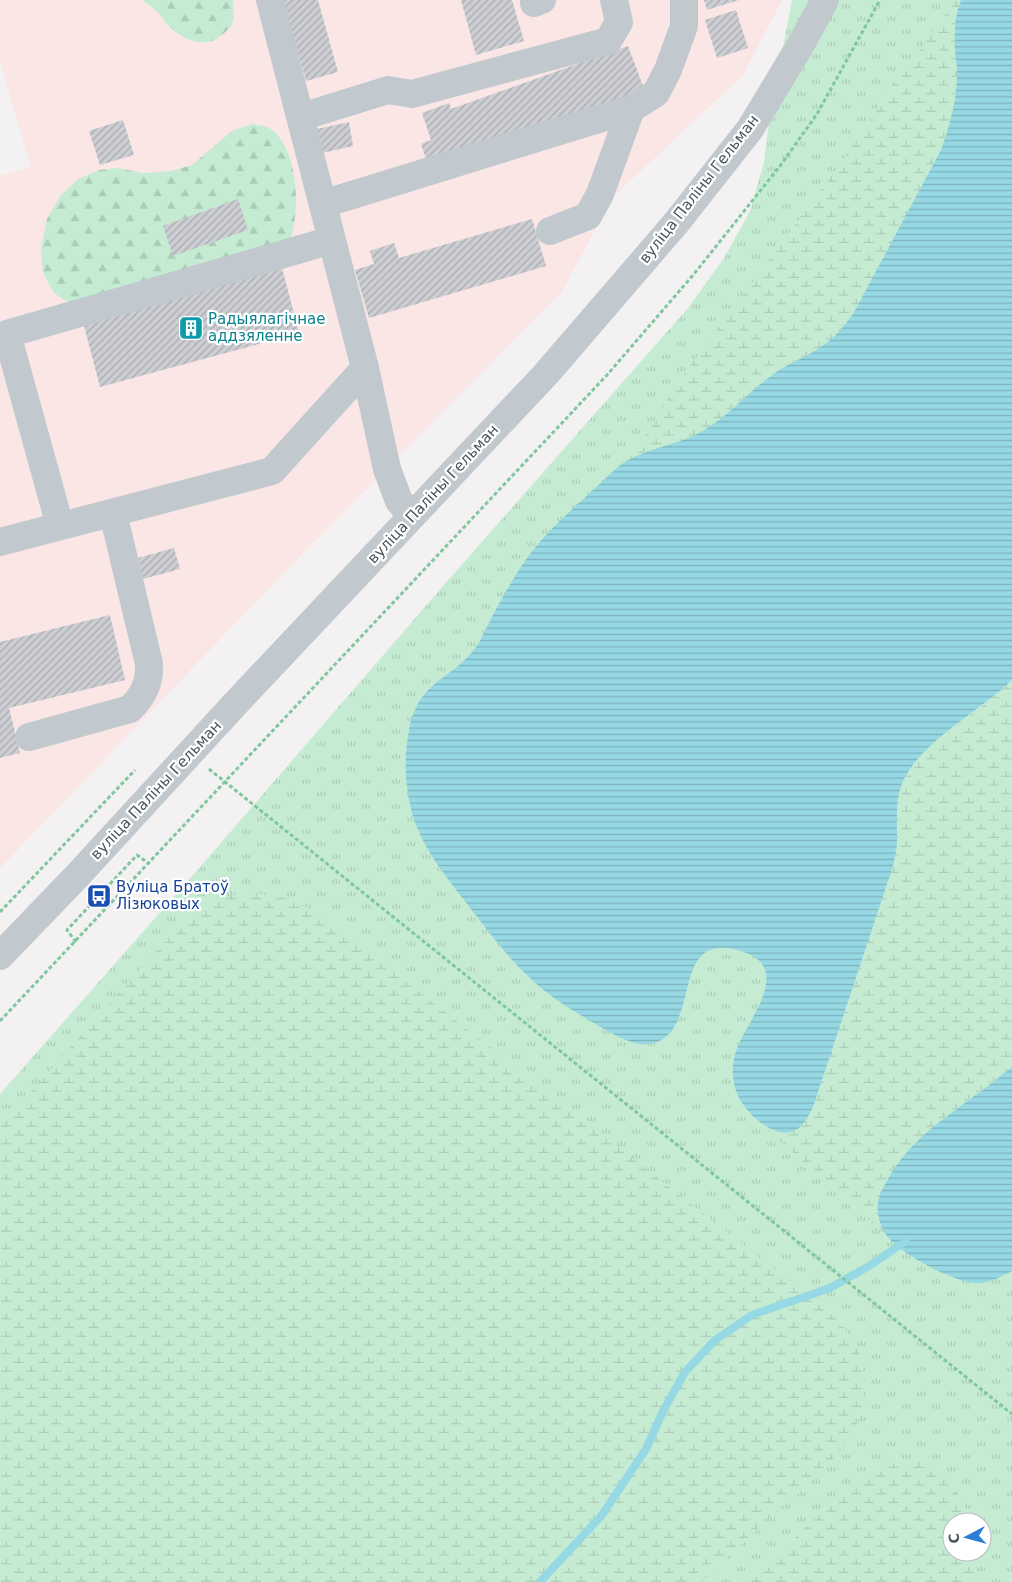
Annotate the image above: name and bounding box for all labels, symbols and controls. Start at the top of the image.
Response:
street label: вуліца Паліны Гельман [635,111,763,267]
place label: Радыялагічнае аддзяленне [208,310,325,345]
building icon: Радыялагічнае аддзяленне [178,315,204,341]
street label: вуліца Паліны Гельман [364,421,502,567]
street label: вуліца Паліны Гельман [87,717,225,863]
place label: Вуліца Братоў Лізюковых [116,878,229,913]
bus stop icon: Вуліца Братоў Лізюковых [86,883,112,909]
north arrow [942,1512,992,1562]
text: С [946,1532,963,1544]

